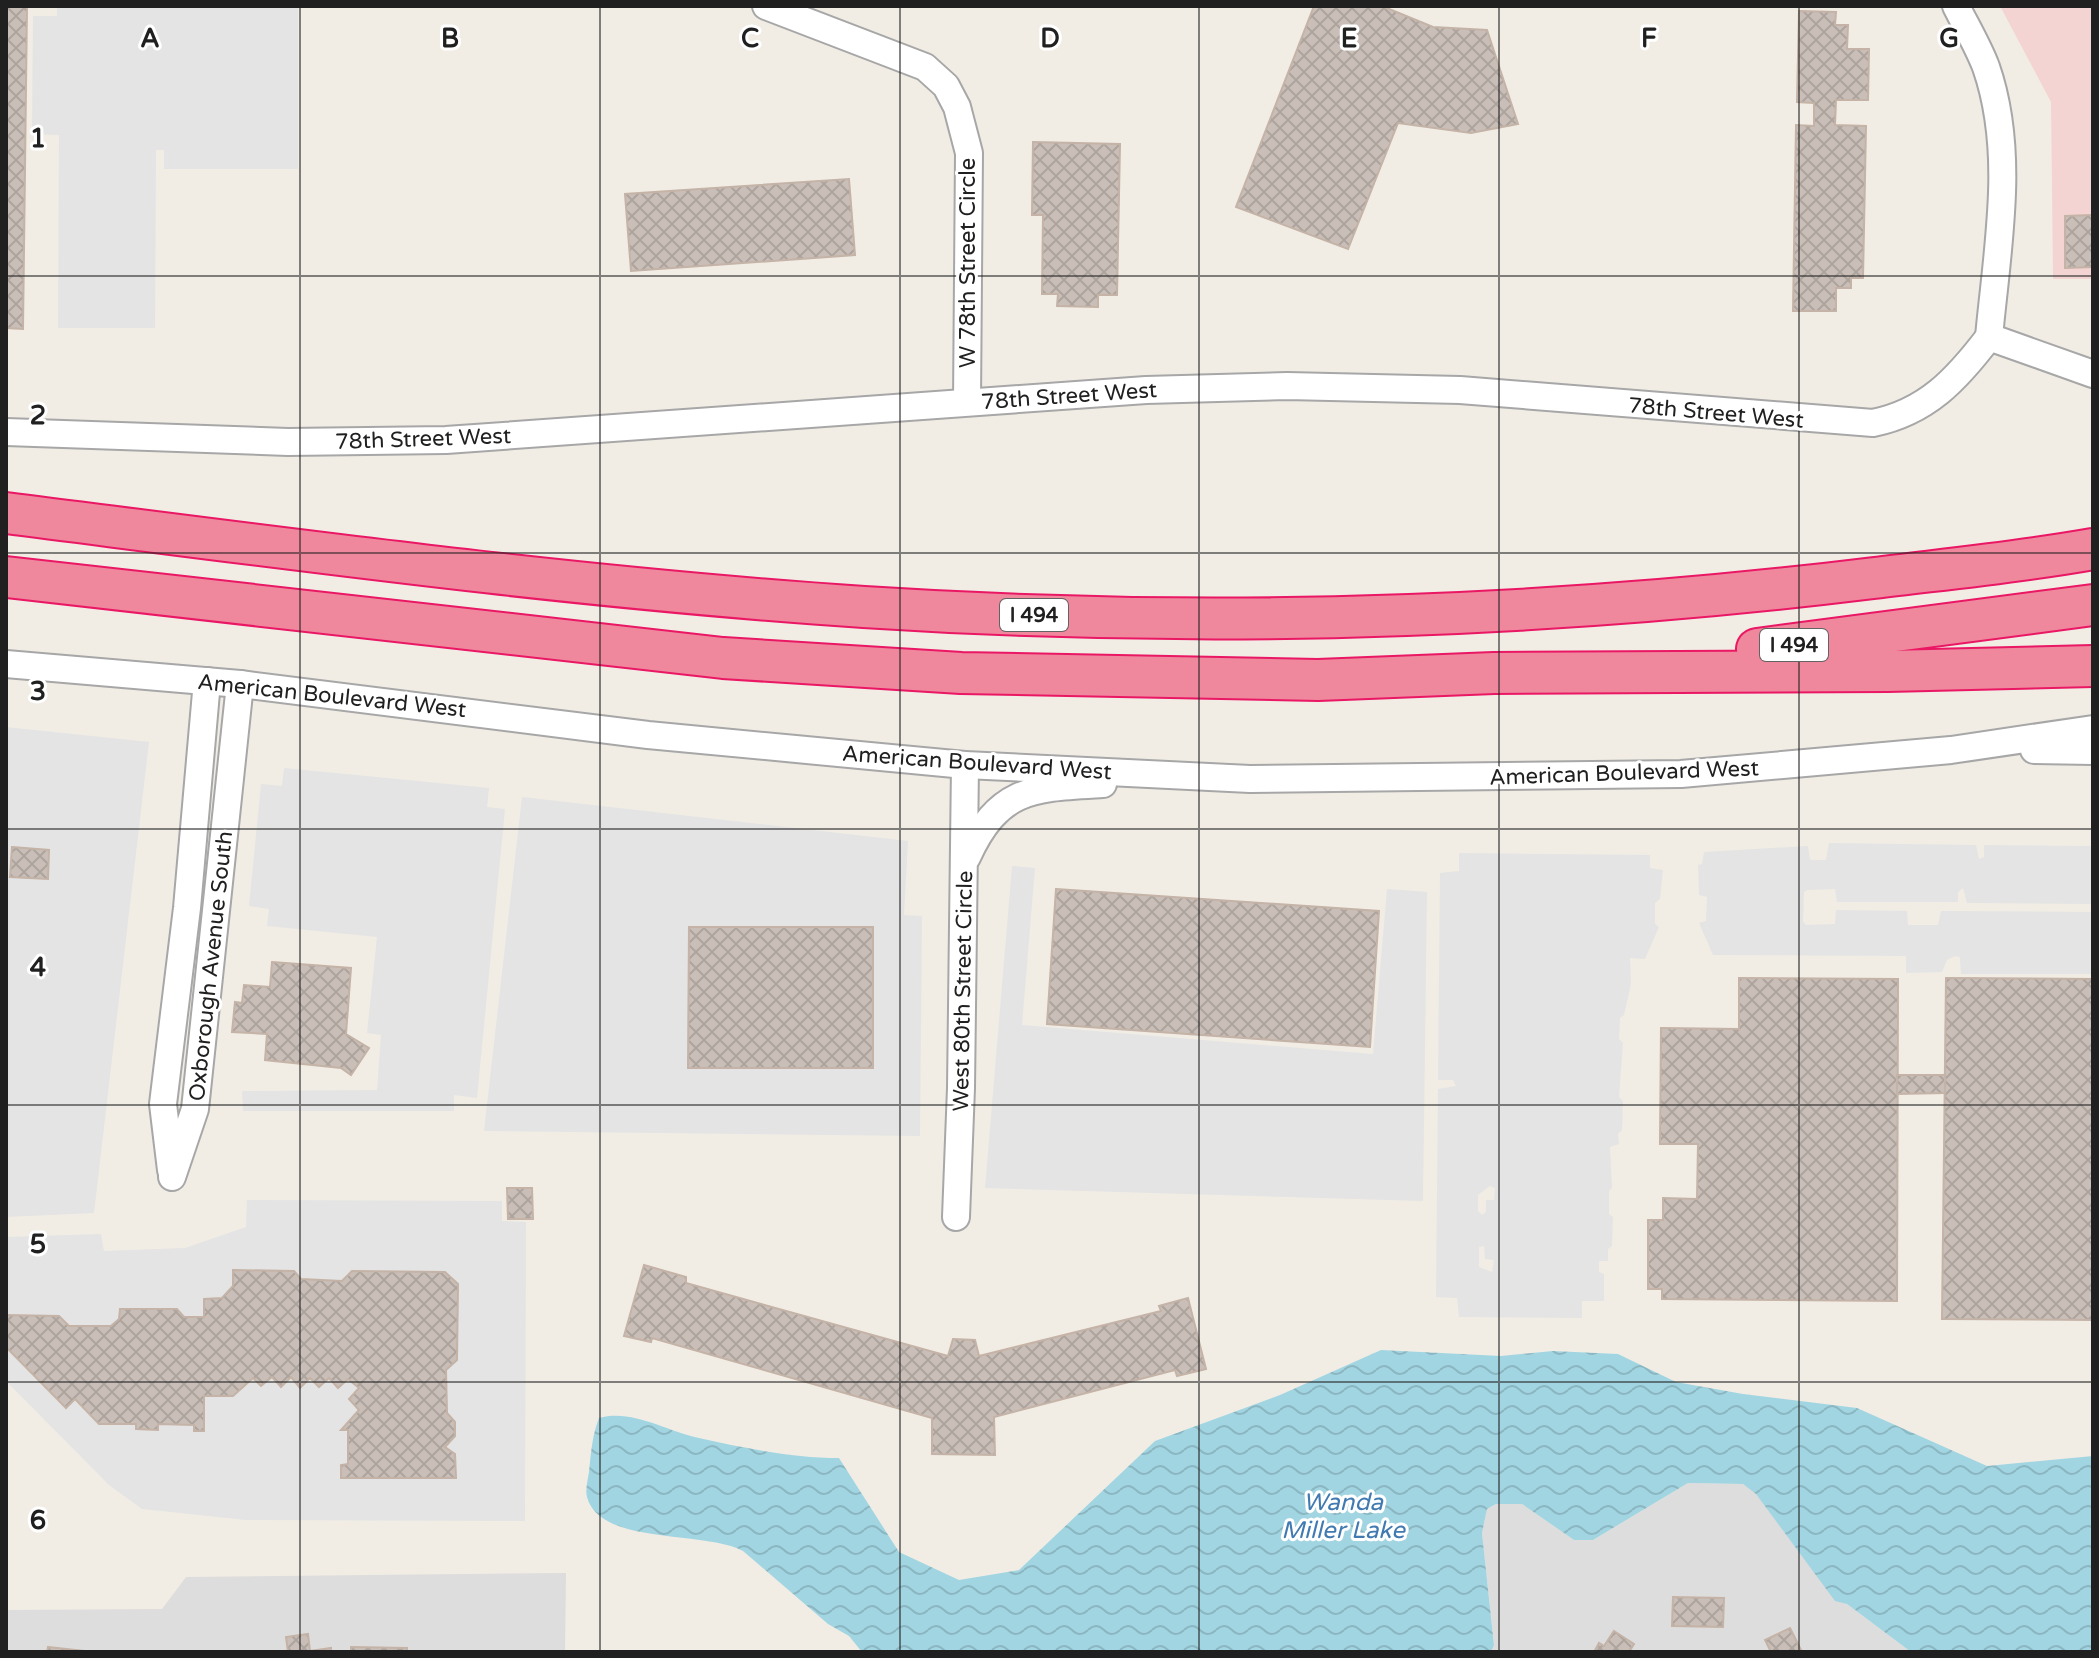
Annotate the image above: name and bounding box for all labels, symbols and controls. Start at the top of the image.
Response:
text: A [140,23,160,54]
text: B [441,23,459,54]
text: C [741,23,759,54]
text: D [1040,23,1060,54]
text: E [1341,23,1357,54]
text: F [1641,23,1657,54]
text: G [1939,23,1959,54]
text: 1 [30,123,46,154]
street label: W 78th Street Circle [955,158,981,368]
street label: 78th Street West [980,377,1158,415]
street label: 78th Street West [1627,392,1805,434]
text: 2 [30,400,46,431]
street label: 78th Street West [334,423,512,455]
road number: I 494 [1000,599,1068,631]
road number: I 494 [1760,629,1828,661]
street label: American Boulevard West [196,669,467,723]
text: 3 [30,676,46,707]
street label: American Boulevard West [841,741,1112,785]
street label: American Boulevard West [1489,755,1759,791]
street label: Oxborough Avenue South [184,830,238,1102]
street label: West 80th Street Circle [948,871,978,1112]
text: 4 [30,952,46,983]
text: 5 [30,1229,46,1260]
water label: Wanda Miller Lake [1281,1488,1406,1545]
text: 6 [30,1505,46,1536]

